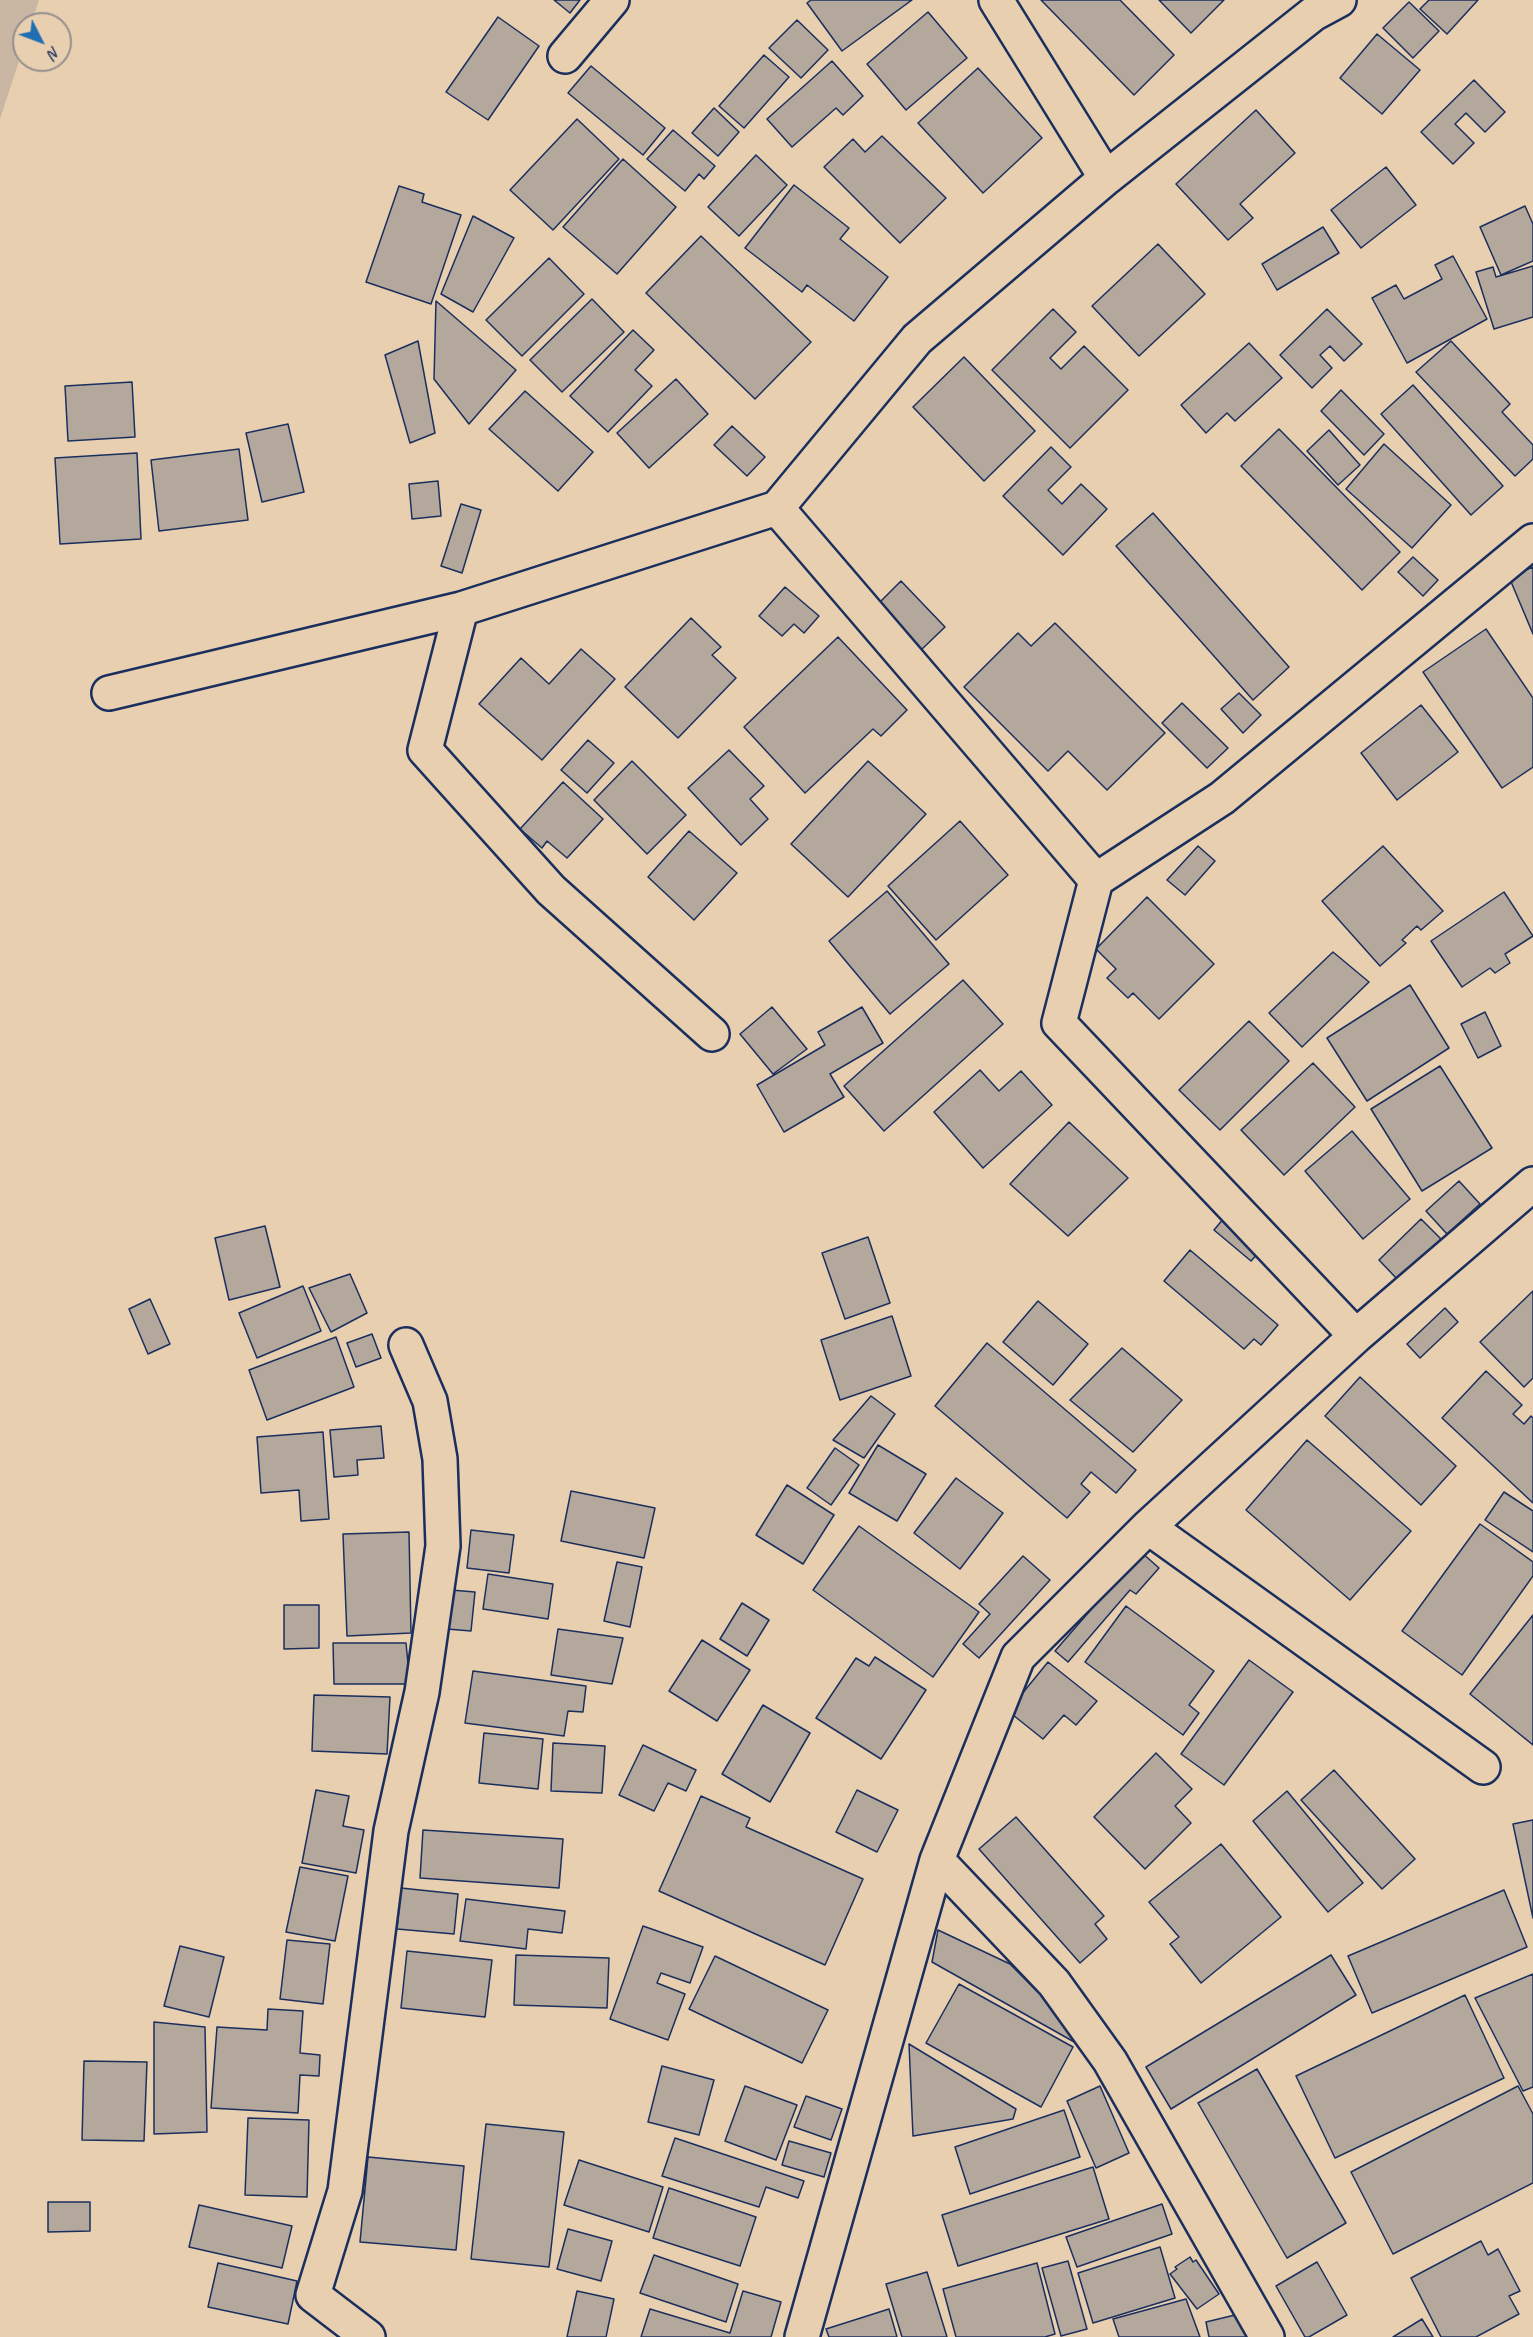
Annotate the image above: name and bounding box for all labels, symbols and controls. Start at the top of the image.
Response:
north arrow [12,12,72,72]
text: N [43,42,65,63]

